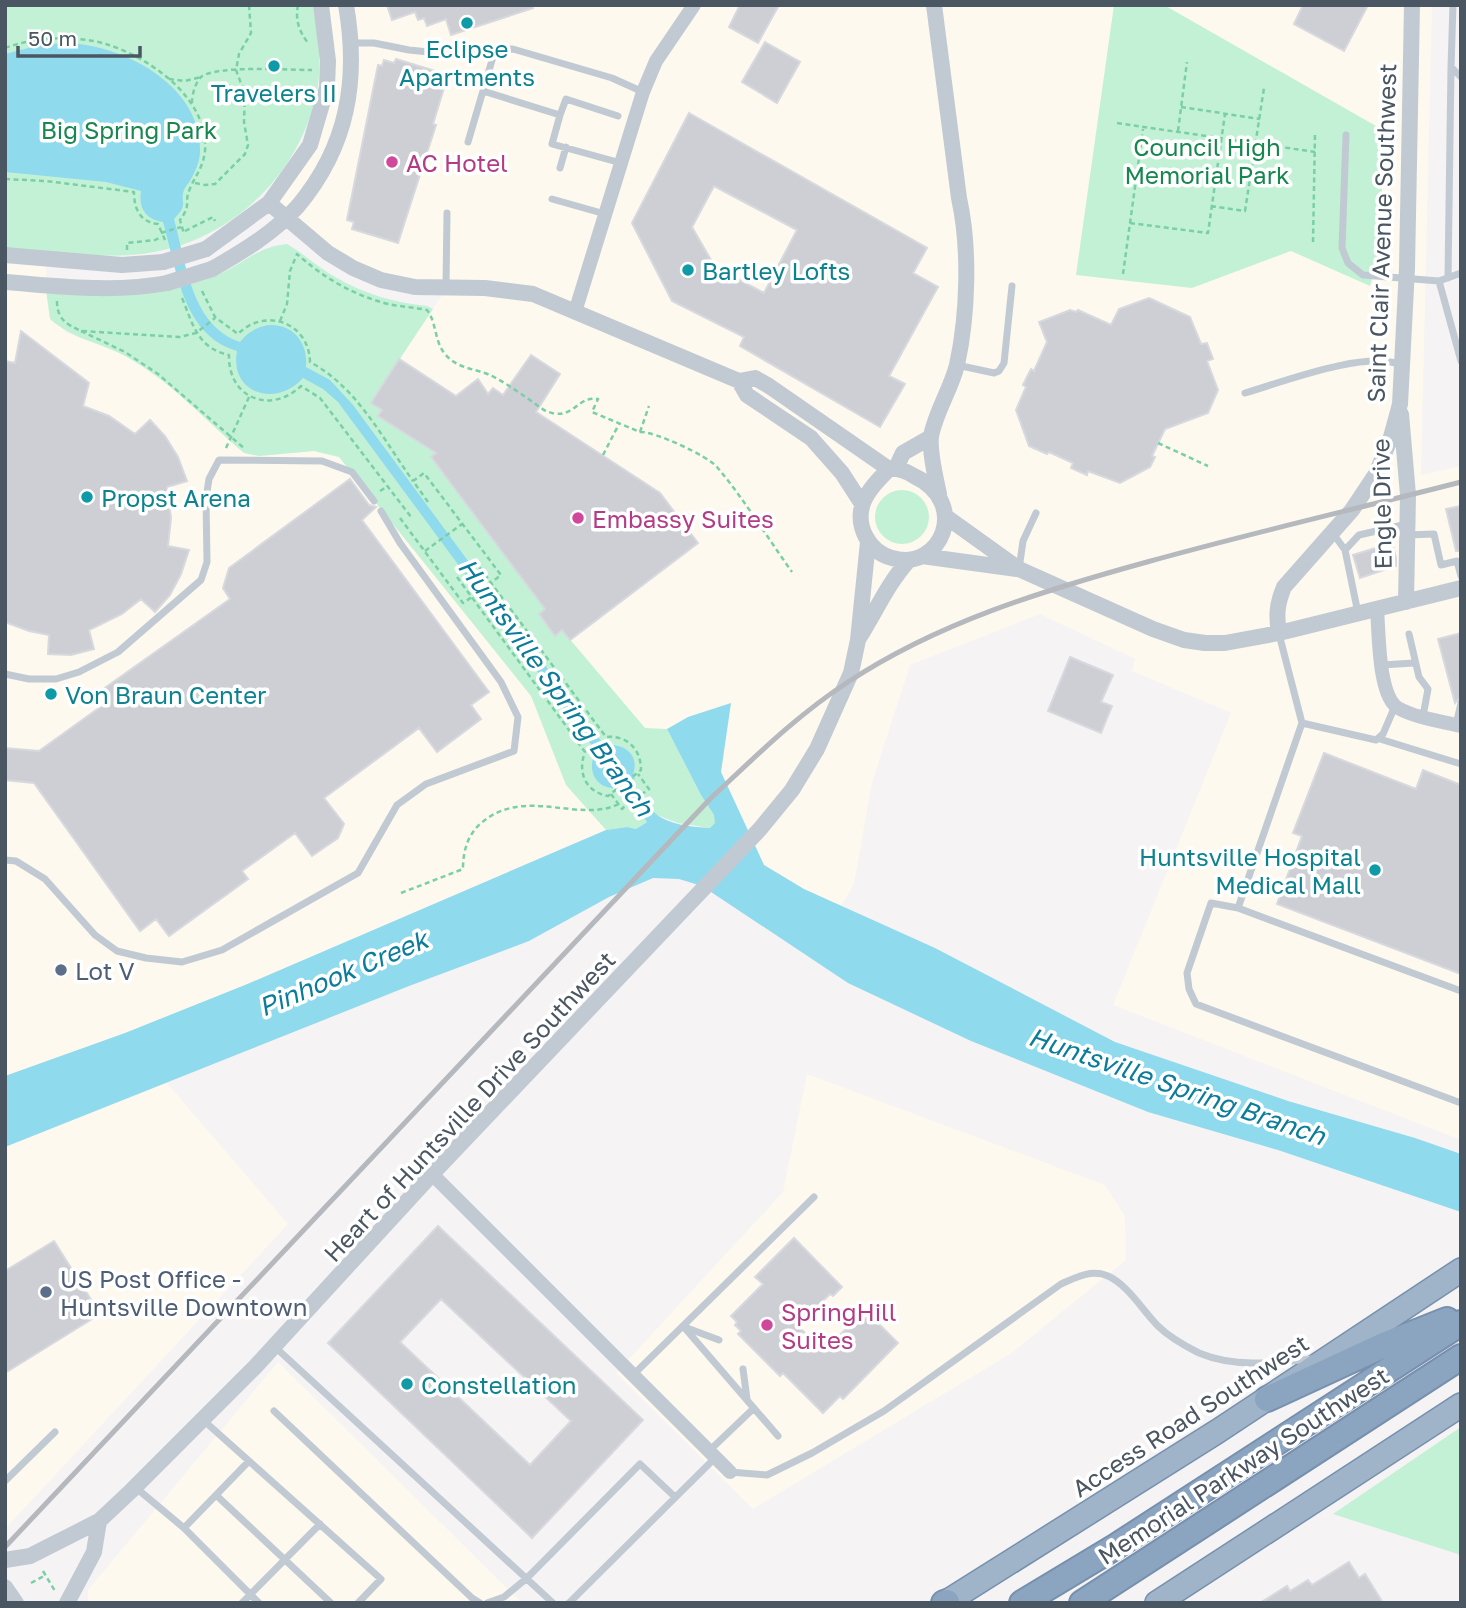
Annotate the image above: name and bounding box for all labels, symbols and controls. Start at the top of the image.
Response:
scale bar [18,14,140,58]
marker: Eclipse Apartments [459,15,475,31]
text: 50 m [28,25,77,51]
place label: Eclipse Apartments [399,34,535,91]
marker: Travelers II [266,58,282,74]
street label: Saint Clair Avenue Southwest [1361,63,1401,403]
place label: Travelers II [211,78,337,107]
park label: Big Spring Park [41,115,217,144]
park label: Council High Memorial Park [1124,132,1290,189]
place label: AC Hotel [406,148,508,177]
marker: AC Hotel [384,154,400,170]
place label: Bartley Lofts [702,256,850,285]
marker: Bartley Lofts [680,262,696,278]
street label: Engle Drive [1365,438,1397,570]
place label: Propst Arena [101,483,251,512]
marker: Propst Arena [79,489,95,505]
place label: Embassy Suites [592,504,774,533]
marker: Embassy Suites [570,510,586,526]
water label: Huntsville Spring Branch [452,552,661,823]
place label: Von Braun Center [65,680,266,709]
marker: Von Braun Center [43,686,59,702]
place label: Huntsville Hospital Medical Mall [1139,842,1361,899]
marker: Huntsville Hospital Medical Mall [1367,862,1383,878]
water label: Pinhook Creek [254,923,434,1023]
street label: Heart of Huntsville Drive Southwest [317,945,621,1267]
place label: Lot V [75,956,135,985]
marker: Lot V [53,962,69,978]
water label: Huntsville Spring Branch [1025,1021,1330,1152]
place label: US Post Office - Huntsville Downtown [60,1264,307,1321]
marker: US Post Office - Huntsville Downtown [38,1284,54,1300]
place label: SpringHill Suites [781,1297,896,1354]
marker: SpringHill Suites [759,1317,775,1333]
street label: Access Road Southwest [1066,1328,1314,1502]
street label: Memorial Parkway Southwest [1092,1360,1394,1570]
place label: Constellation [421,1370,577,1399]
marker: Constellation [399,1376,415,1392]

